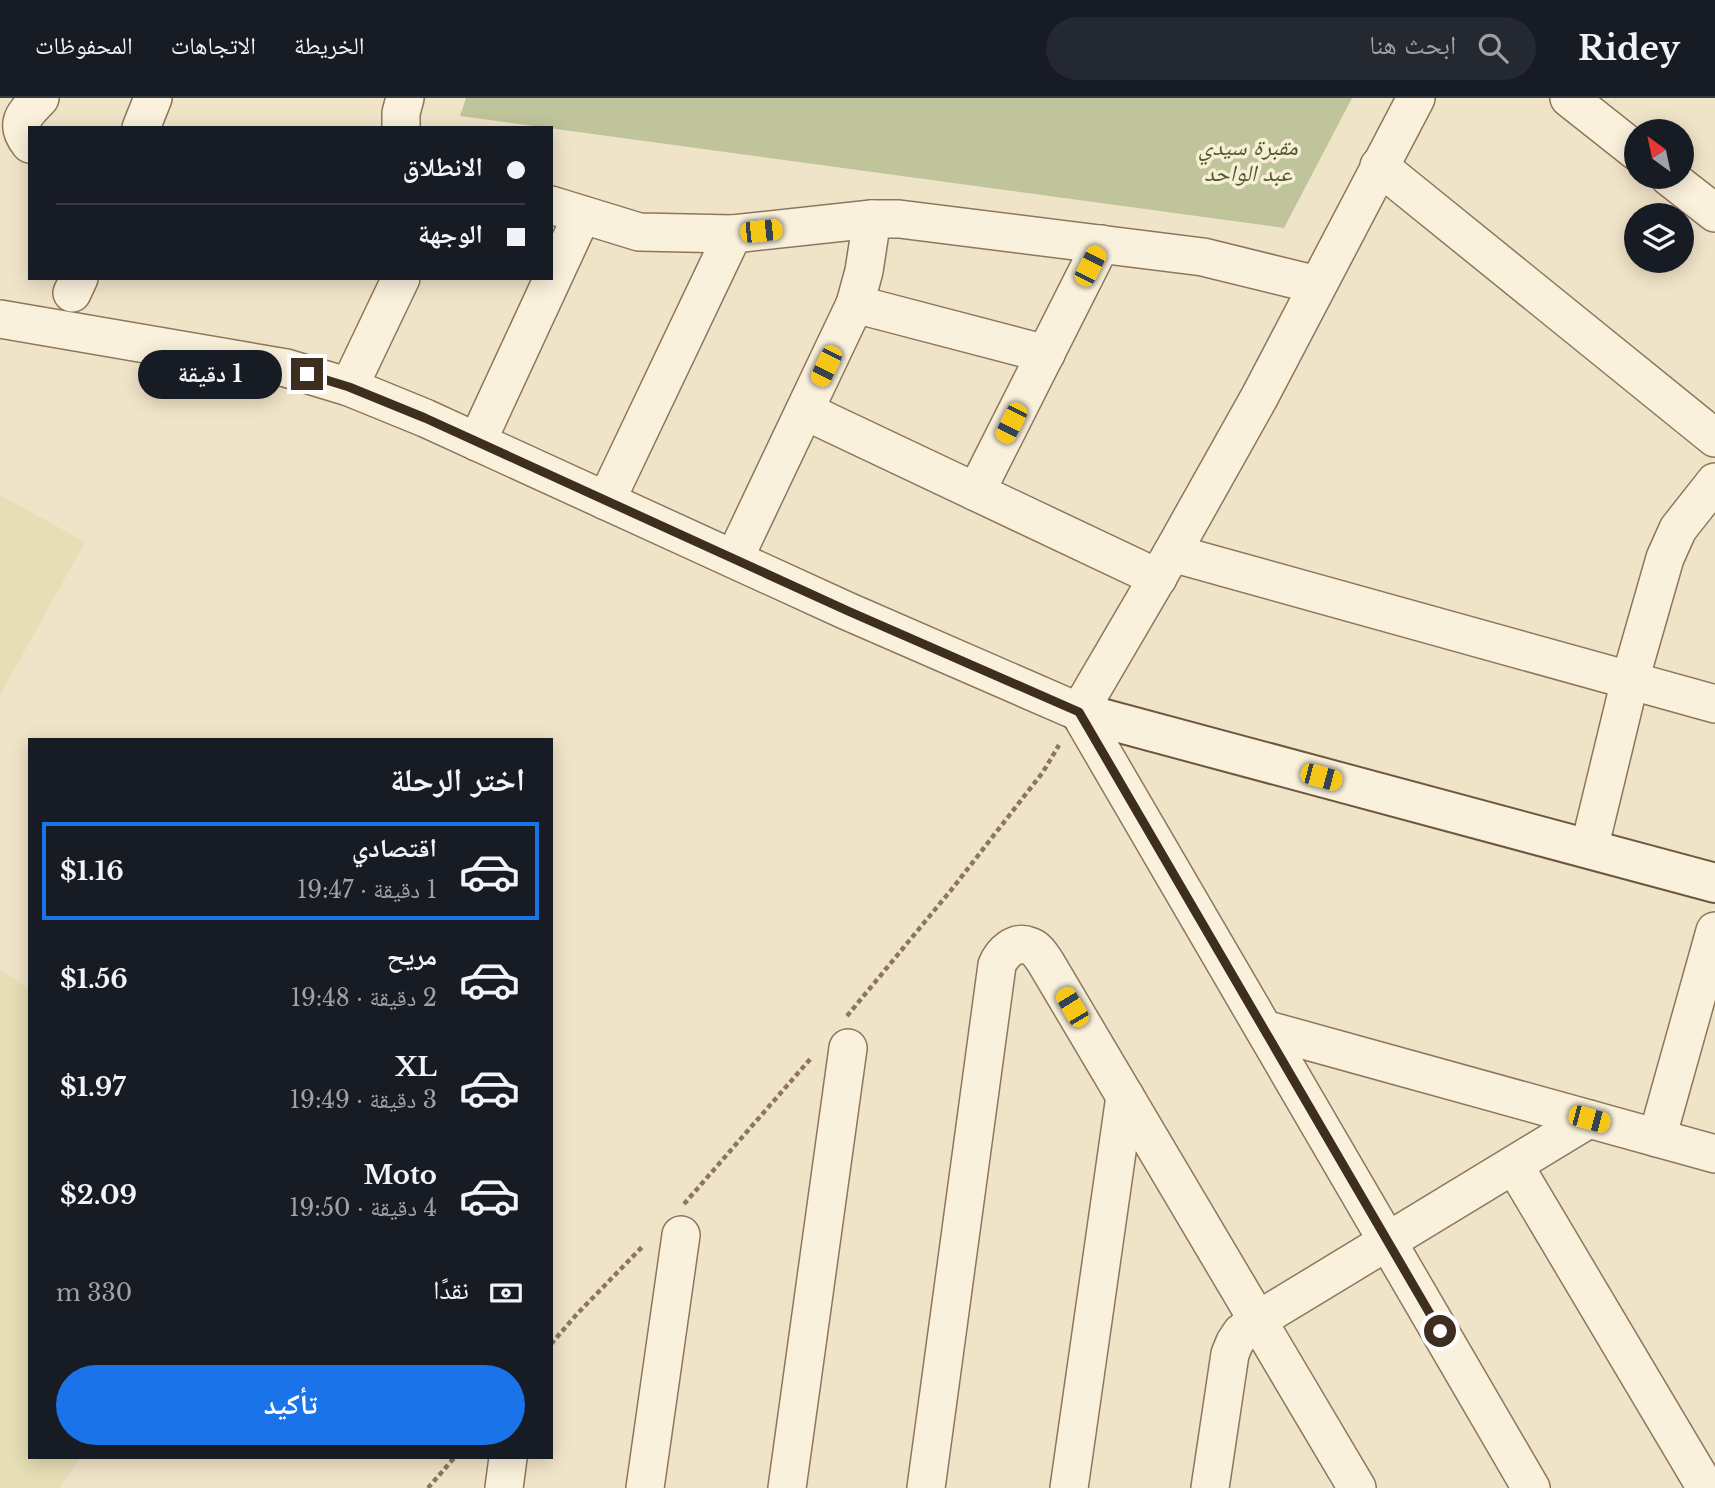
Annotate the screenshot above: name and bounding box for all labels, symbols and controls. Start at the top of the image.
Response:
search box [1046,17,1536,80]
text: Ridey [1578,28,1680,69]
text: ابحث هنا [1369,29,1456,61]
icon: search [1474,29,1512,67]
text: المحفوظات [35,31,133,60]
text: الاتجاهات [171,31,256,60]
text: الخريطة [294,31,365,60]
north arrow [1624,119,1694,189]
map controls [1624,119,1694,273]
park label: مقبرة سيدي عبد الواحد [1198,133,1298,187]
text: الانطلاق [403,151,483,183]
button: layers [1624,203,1694,273]
text: الوجهة [418,218,483,250]
car [740,218,783,244]
car [1072,243,1109,289]
car [808,343,845,389]
callout: 1 دقيقة [139,350,282,398]
route end [291,358,323,390]
text: 1 دقيقة [178,360,242,388]
car [993,400,1030,446]
text: اختر الرحلة [390,760,525,800]
car [1298,761,1345,793]
text: اقتصادي [352,832,437,864]
icon: car [458,840,521,903]
text: $1.16 [60,855,124,887]
text: 1 دقيقة · 19:47 [297,876,437,904]
text: مريح [387,940,437,972]
icon: car [458,948,521,1011]
text: $1.56 [60,963,128,995]
text: 2 دقيقة · 19:48 [291,984,437,1012]
car [1053,984,1092,1030]
text: XL [395,1051,437,1083]
icon: car [458,1056,521,1119]
text: $1.97 [60,1071,126,1103]
text: 3 دقيقة · 19:49 [290,1086,437,1114]
car [1566,1103,1613,1135]
text: Moto [364,1159,437,1191]
icon: car [458,1164,521,1227]
text: $2.09 [60,1179,137,1211]
text: 4 دقيقة · 19:50 [289,1194,437,1222]
text: نقدًا [433,1274,469,1306]
icon: cash [487,1274,525,1312]
text: 330 m [56,1279,132,1307]
route start [1424,1315,1456,1347]
button: تأكيد [56,1365,525,1445]

